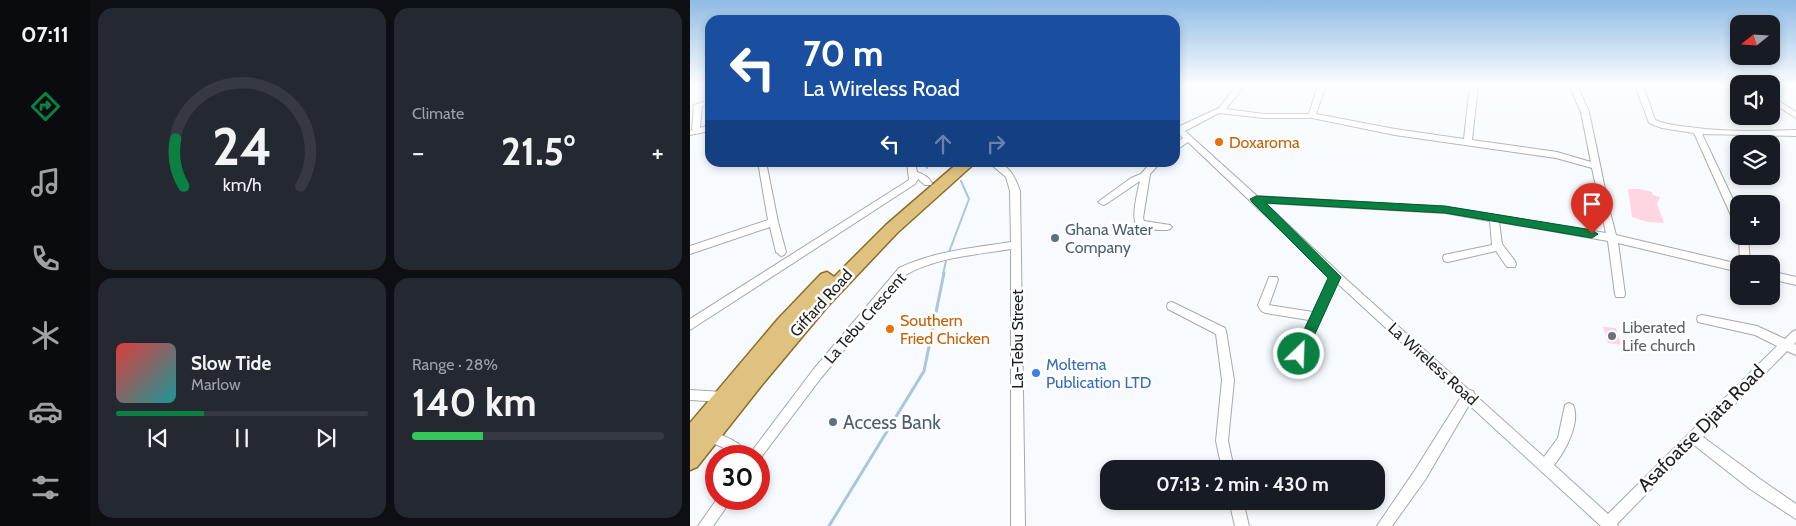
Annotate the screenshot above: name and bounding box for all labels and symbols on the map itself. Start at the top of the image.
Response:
north arrow [1730,15,1780,65]
place label: Doxaroma [1229,133,1300,152]
marker: Doxaroma [1213,136,1225,148]
pin [1571,183,1613,234]
place label: Ghana Water Company [1065,220,1154,257]
marker: Ghana Water Company [1049,232,1061,244]
street label: Giffard Road [786,265,856,341]
street label: La Tebu Crescent [820,268,910,367]
street label: La-Tebu Street [1008,289,1027,389]
place label: Southern Fried Chicken [900,311,990,348]
place label: Liberated Life church [1622,318,1695,355]
street label: La Wireless Road [1384,319,1482,409]
marker: Southern Fried Chicken [884,323,896,335]
position arrow [1272,327,1324,379]
marker: Liberated Life church [1606,330,1618,342]
place label: Moltema Publication LTD [1046,355,1152,392]
street label: Asafoatse Djata Road [1633,360,1769,496]
marker: Moltema Publication LTD [1030,367,1042,379]
place label: Access Bank [843,411,941,434]
marker: Access Bank [827,416,839,428]
speed limit sign: 30 [705,445,770,510]

